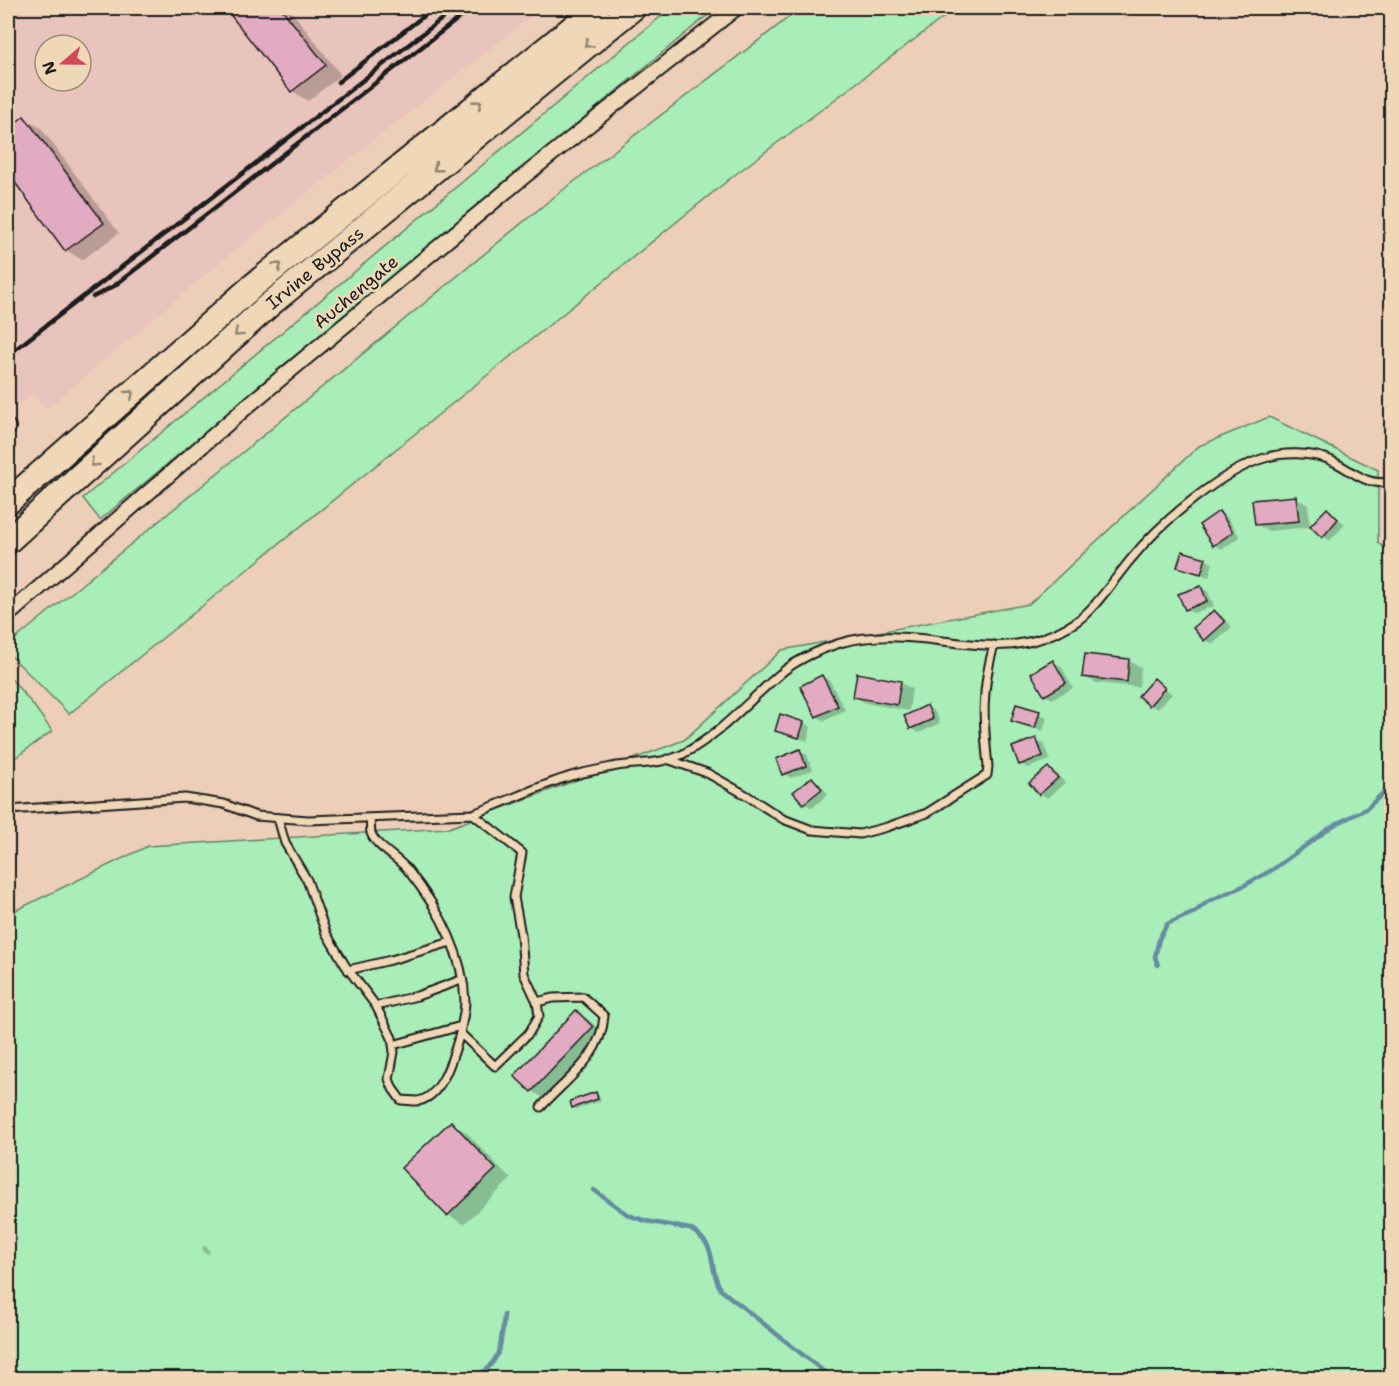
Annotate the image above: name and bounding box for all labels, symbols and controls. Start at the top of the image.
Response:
north arrow [33,33,93,93]
one-way arrow [584,37,595,48]
text: N [37,58,61,78]
one-way arrow [472,100,483,111]
one-way arrow [433,160,444,171]
street label: Irvine Bypass [261,221,369,315]
street label: Auchengate [309,250,403,334]
one-way arrow [271,262,282,273]
one-way arrow [235,325,246,336]
one-way arrow [123,390,134,401]
one-way arrow [90,456,101,467]

